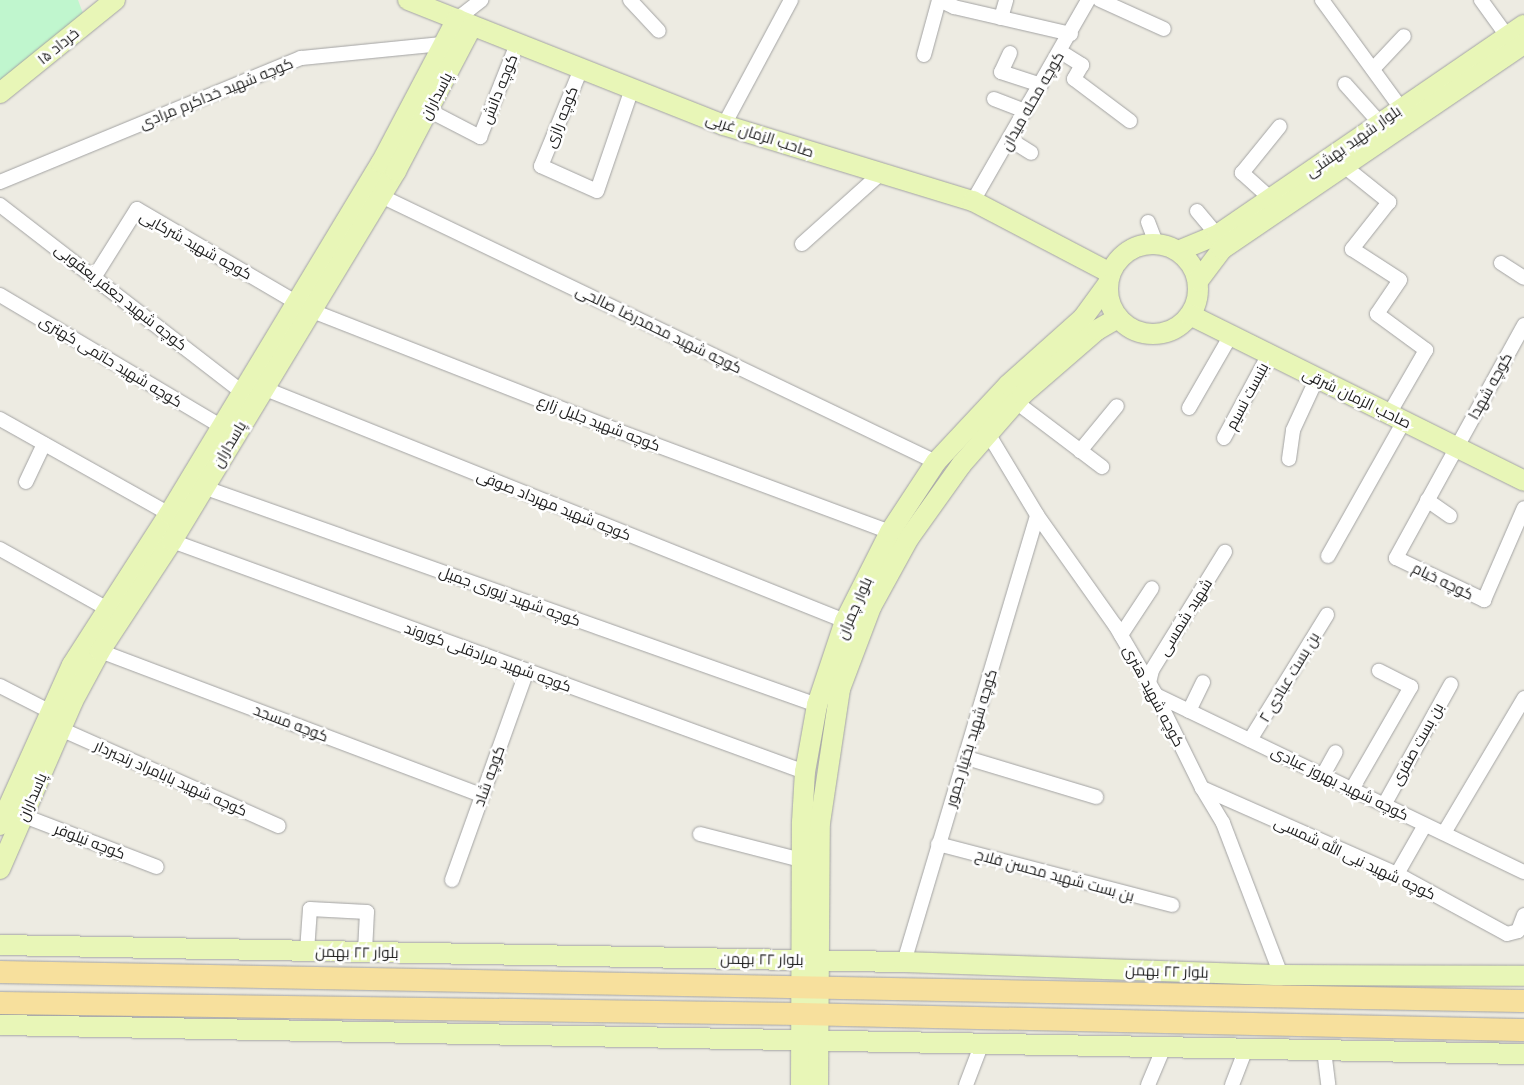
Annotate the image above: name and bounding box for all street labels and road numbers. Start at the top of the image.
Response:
street label: ۱۵ خرداد [34,24,82,68]
street label: کوچه محله میدان [996,48,1068,154]
street label: کوچه دانش [477,52,521,126]
street label: کوچه شهید خداکرم مرادی [136,54,296,132]
street label: پاسداران [416,69,456,123]
street label: کوچه رازی [541,84,581,150]
street label: بلوار شهید بهشتی [1302,101,1404,181]
street label: صاحب الزمان غربی [704,109,816,161]
street label: کوچه شهید شرکایی [137,207,255,283]
street label: کوچه شهید جعفر یعقوبی [51,240,191,354]
street label: کوچه شهید محمدرضا صالحی [573,281,745,377]
street label: کوچه شهید حاتمی کهتری [36,311,186,411]
street label: کوچه شهدا [1464,350,1516,422]
street label: بنبست نسیم [1222,359,1272,433]
street label: صاحب الزمان شرقی [1300,364,1414,432]
street label: کوچه شهید جلیل زارع [535,391,663,455]
street label: پاسداران [208,418,250,470]
street label: کوچه شهید مهرداد صوفی [474,466,634,544]
street label: کوچه خیام [1410,559,1476,603]
street label: کوچه شهید زیوری جمیل [437,562,583,630]
street label: بلوار چمران [832,574,876,642]
street label: شهید شمسی [1154,575,1216,659]
street label: کوچه شهید مرادقلی کوروند [402,618,574,696]
street label: بن بست عبادی ۲ [1255,629,1323,725]
street label: کوچه شهید هنری [1120,642,1188,750]
street label: کوچه شهید بختیار جمور [941,667,1001,809]
street label: بن بست صفری [1387,700,1447,788]
street label: کوچه مسجد [251,701,331,745]
street label: کوچه شهید بابامراد رنجبردار [92,736,250,820]
street label: کوچه شهید بهروز عبادی [1268,742,1412,824]
street label: کوچه شاد [470,743,508,809]
street label: پاسداران [13,770,51,824]
street label: کوچه شهید نبی الله شمسی [1271,813,1439,903]
street label: کوچه نیلوفر [52,819,128,863]
street label: بن بست شهید محسن فلاح [973,845,1137,905]
street label: بلوار ۲۲ بهمن [315,942,399,962]
street label: بلوار ۲۲ بهمن [720,949,804,969]
street label: بلوار ۲۲ بهمن [1125,961,1209,981]

